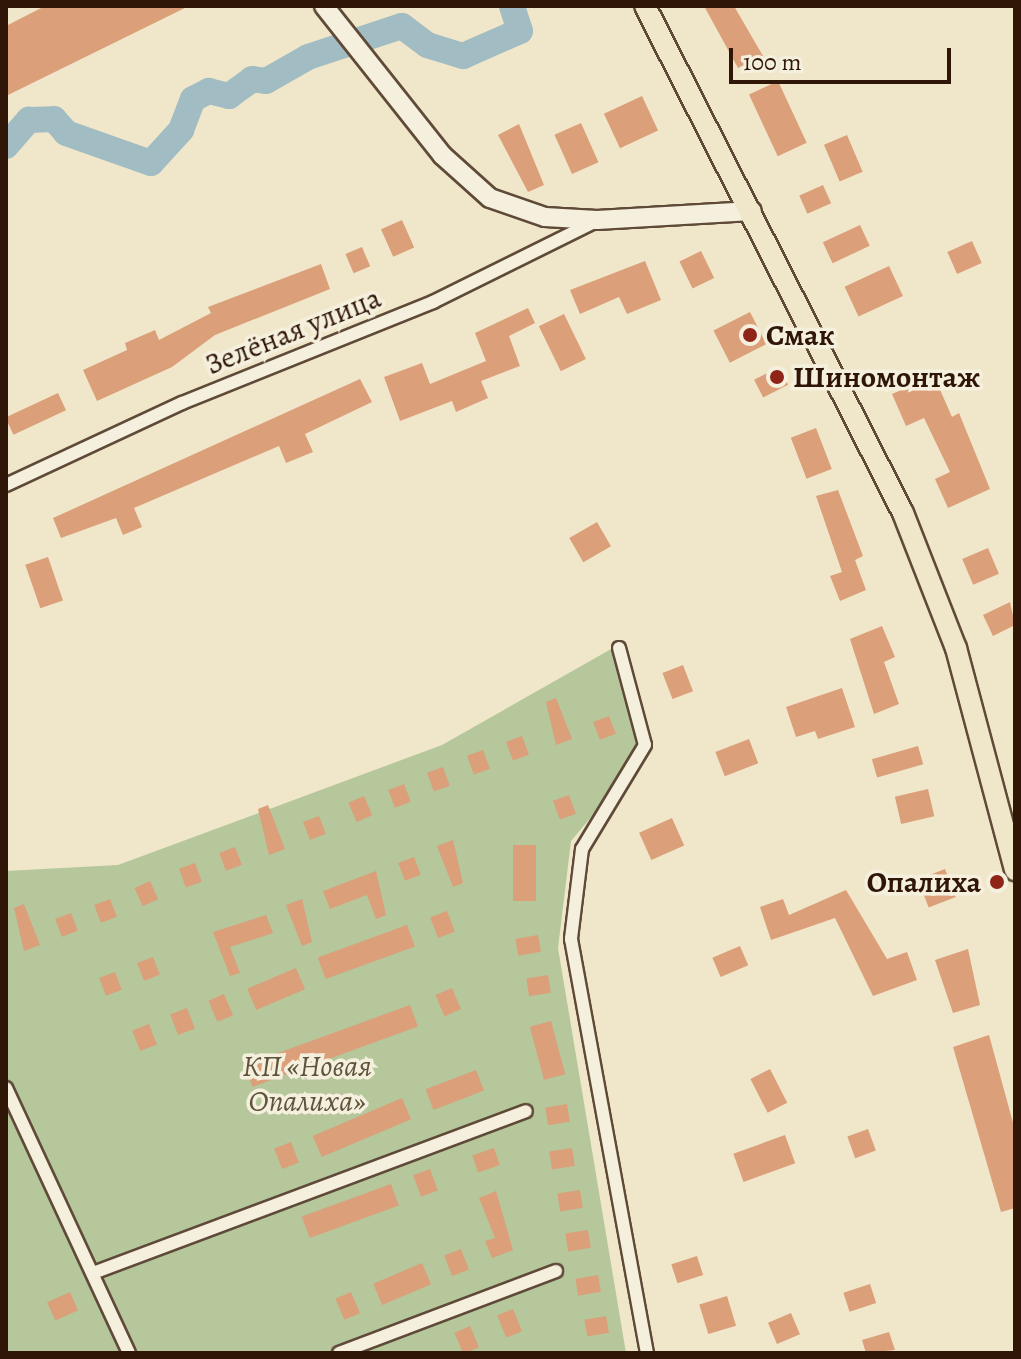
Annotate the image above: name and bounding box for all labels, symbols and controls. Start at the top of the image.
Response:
scale bar [733,32,955,82]
text: 100 m [743,46,802,78]
street label: Зелёная улица [200,279,386,383]
place label: Смак [766,317,835,353]
marker: Смак [741,326,759,344]
place label: Шиномонтаж [793,359,980,395]
marker: Шиномонтаж [768,368,786,386]
place label: Опалиха [867,864,981,900]
marker: Опалиха [988,873,1006,891]
park label: КП «Новая Опалиха» [242,1048,372,1118]

